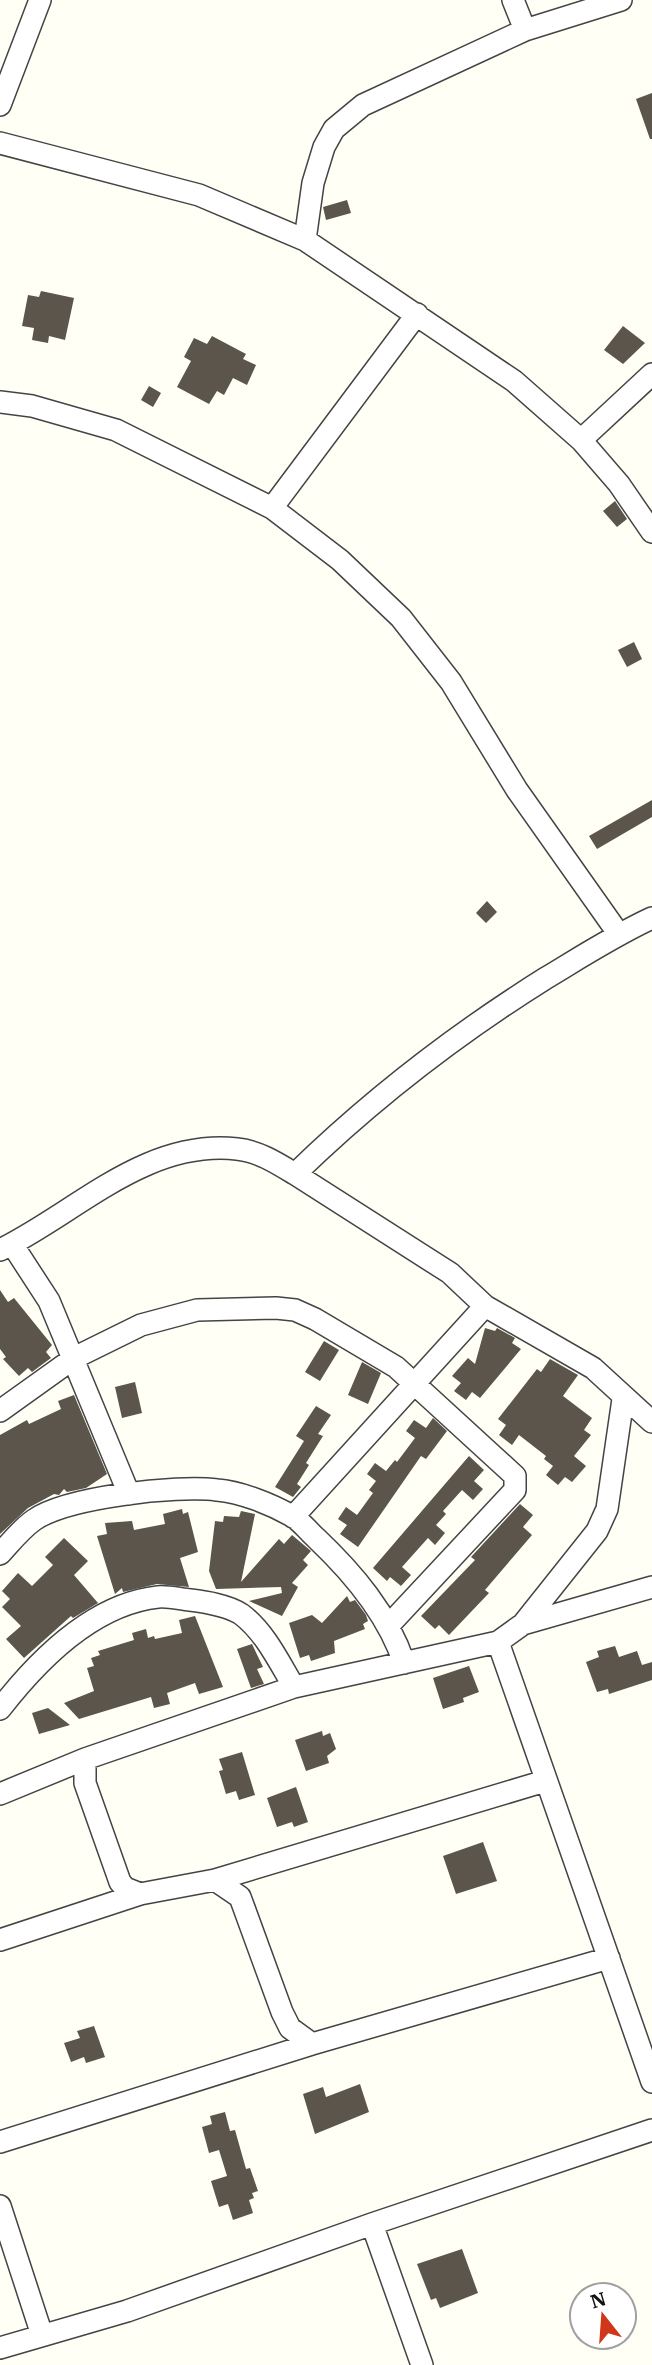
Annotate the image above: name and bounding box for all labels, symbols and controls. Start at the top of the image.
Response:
north arrow [568,2281,638,2351]
text: N [587,2286,609,2313]

